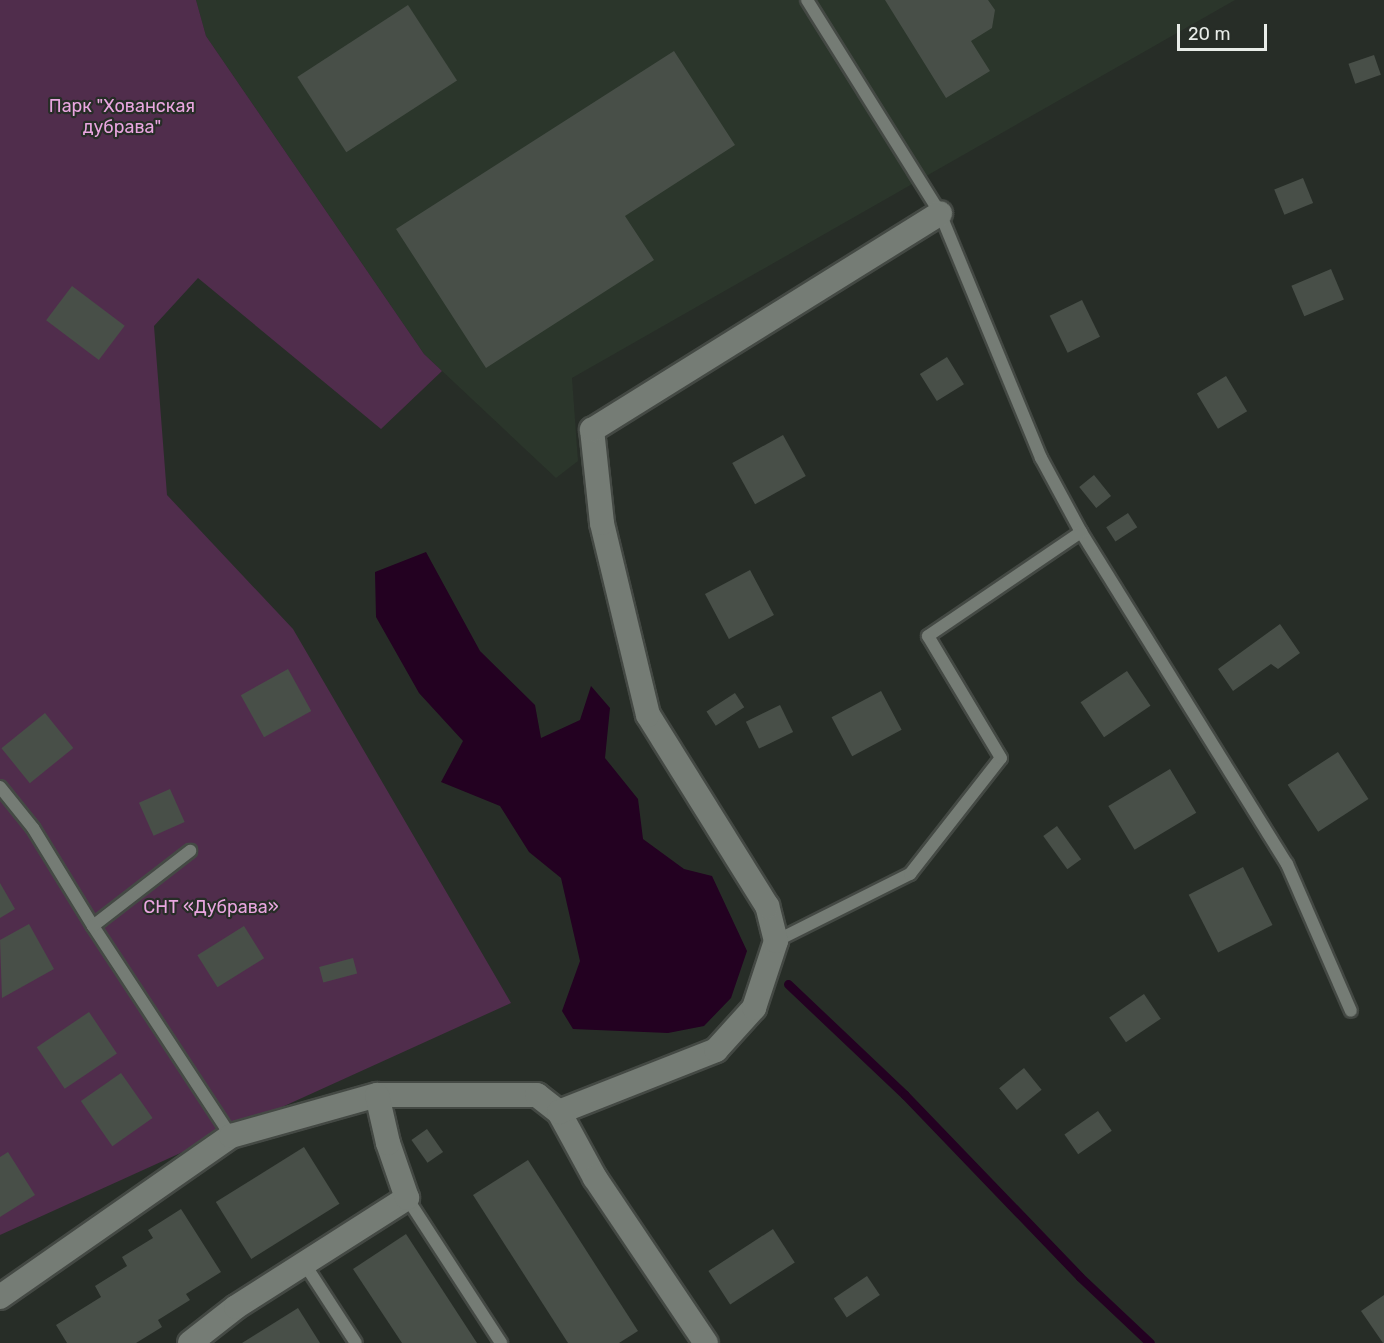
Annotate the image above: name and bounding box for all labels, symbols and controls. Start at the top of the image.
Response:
scale bar [1180,12,1270,50]
text: 20 m [1188,23,1230,45]
park label: Парк "Хованская дубрава" [49,96,195,138]
park label: СНТ «Дубрава» [143,896,279,918]

